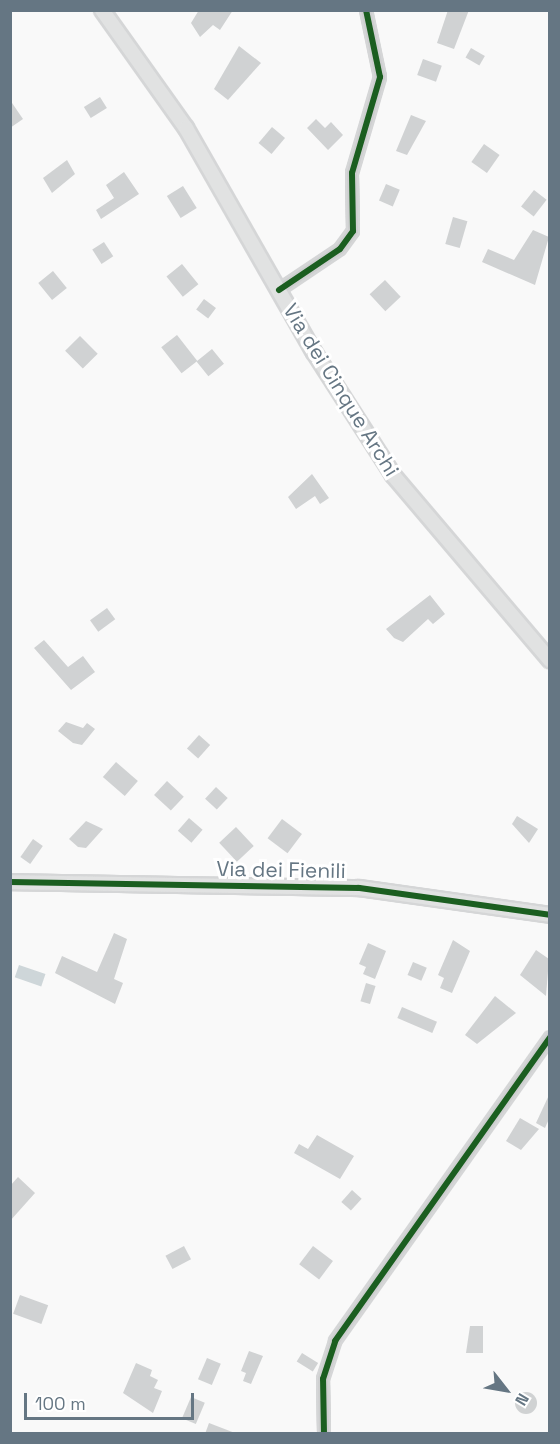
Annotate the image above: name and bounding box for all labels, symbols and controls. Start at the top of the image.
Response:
street label: Via dei Cinque Archi [278,299,404,481]
street label: Via dei Fienili [216,856,346,884]
north arrow [476,1360,536,1420]
scale bar [27,1381,196,1419]
text: N [510,1390,534,1410]
text: 100 m [35,1392,86,1415]

